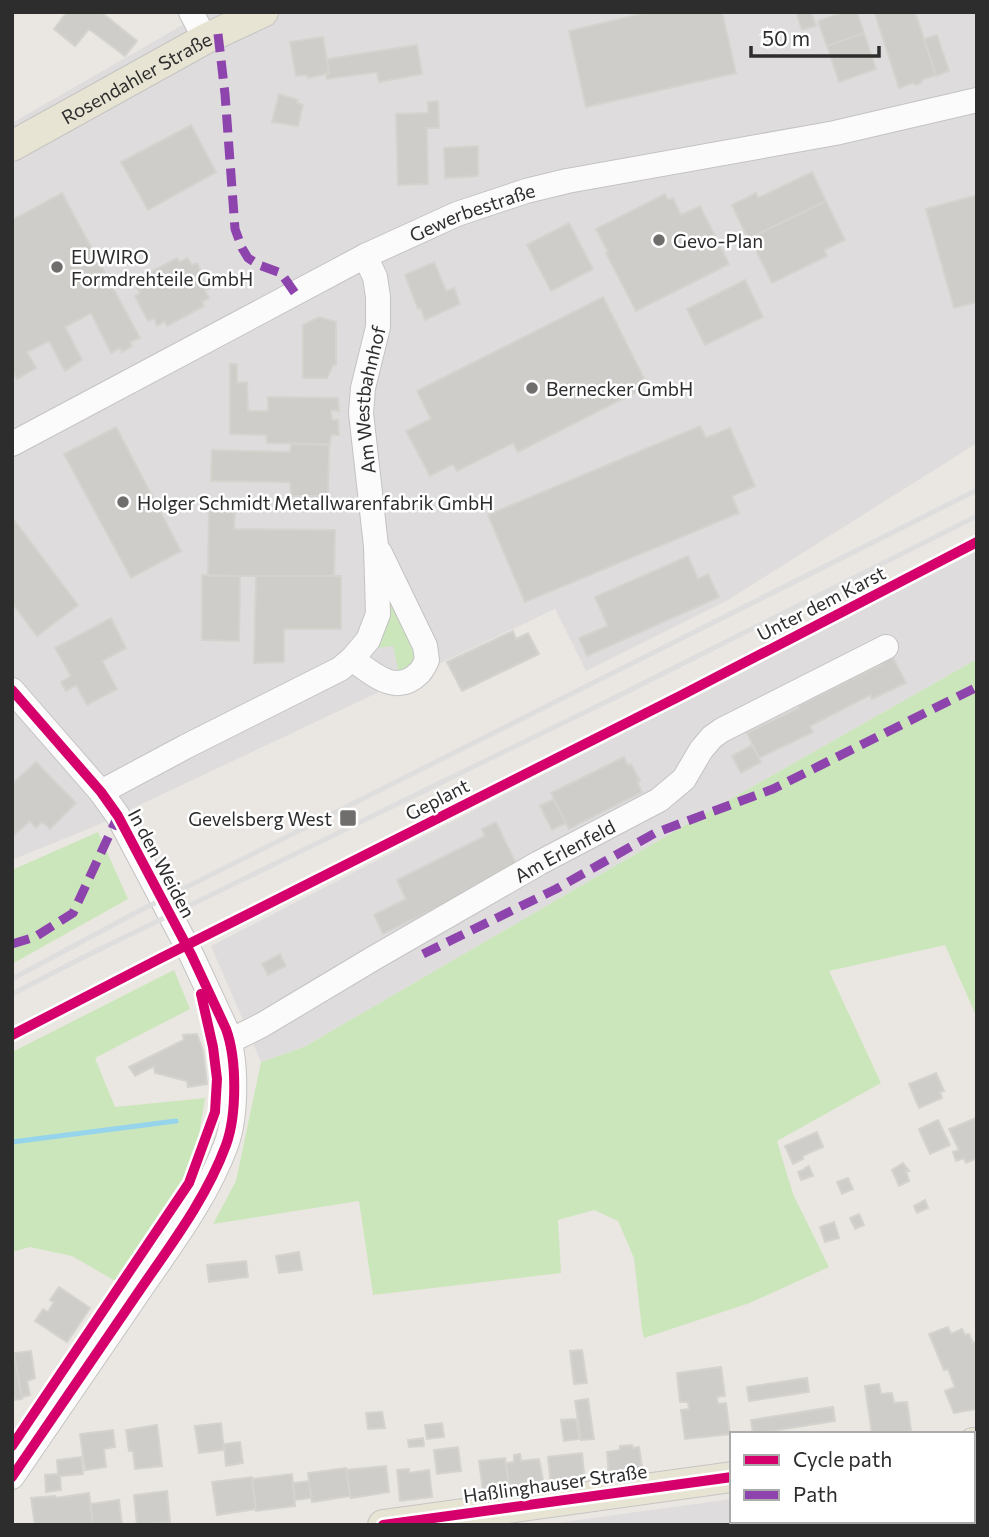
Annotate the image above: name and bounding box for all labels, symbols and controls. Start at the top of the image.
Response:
scale bar [751,14,879,58]
text: 50 m [762,25,810,50]
street label: Rosendahler Straße [57,26,215,128]
street label: Gewerbestraße [405,178,537,246]
place label: Gevo-Plan [673,229,763,252]
marker: Gevo-Plan [651,232,667,248]
place label: EUWIRO Formdrehteile GmbH [71,245,253,290]
marker: EUWIRO Formdrehteile GmbH [49,259,65,275]
street label: Am Westbahnhof [350,323,390,475]
place label: Bernecker GmbH [546,377,693,400]
marker: Bernecker GmbH [524,380,540,396]
place label: Holger Schmidt Metallwarenfabrik GmbH [137,491,493,514]
marker: Holger Schmidt Metallwarenfabrik GmbH [115,494,131,510]
street label: Unter dem Karst [753,561,889,645]
street label: Geplant [401,773,473,825]
street label: In den Weiden [124,805,200,921]
place label: Gevelsberg West [188,807,332,830]
marker: Gevelsberg West [338,808,358,828]
street label: Am Erlenfeld [510,814,618,886]
legend [730,1432,975,1523]
text: Cycle path [793,1446,892,1471]
street label: Haßlinghauser Straße [462,1459,648,1507]
text: Path [793,1481,838,1506]

